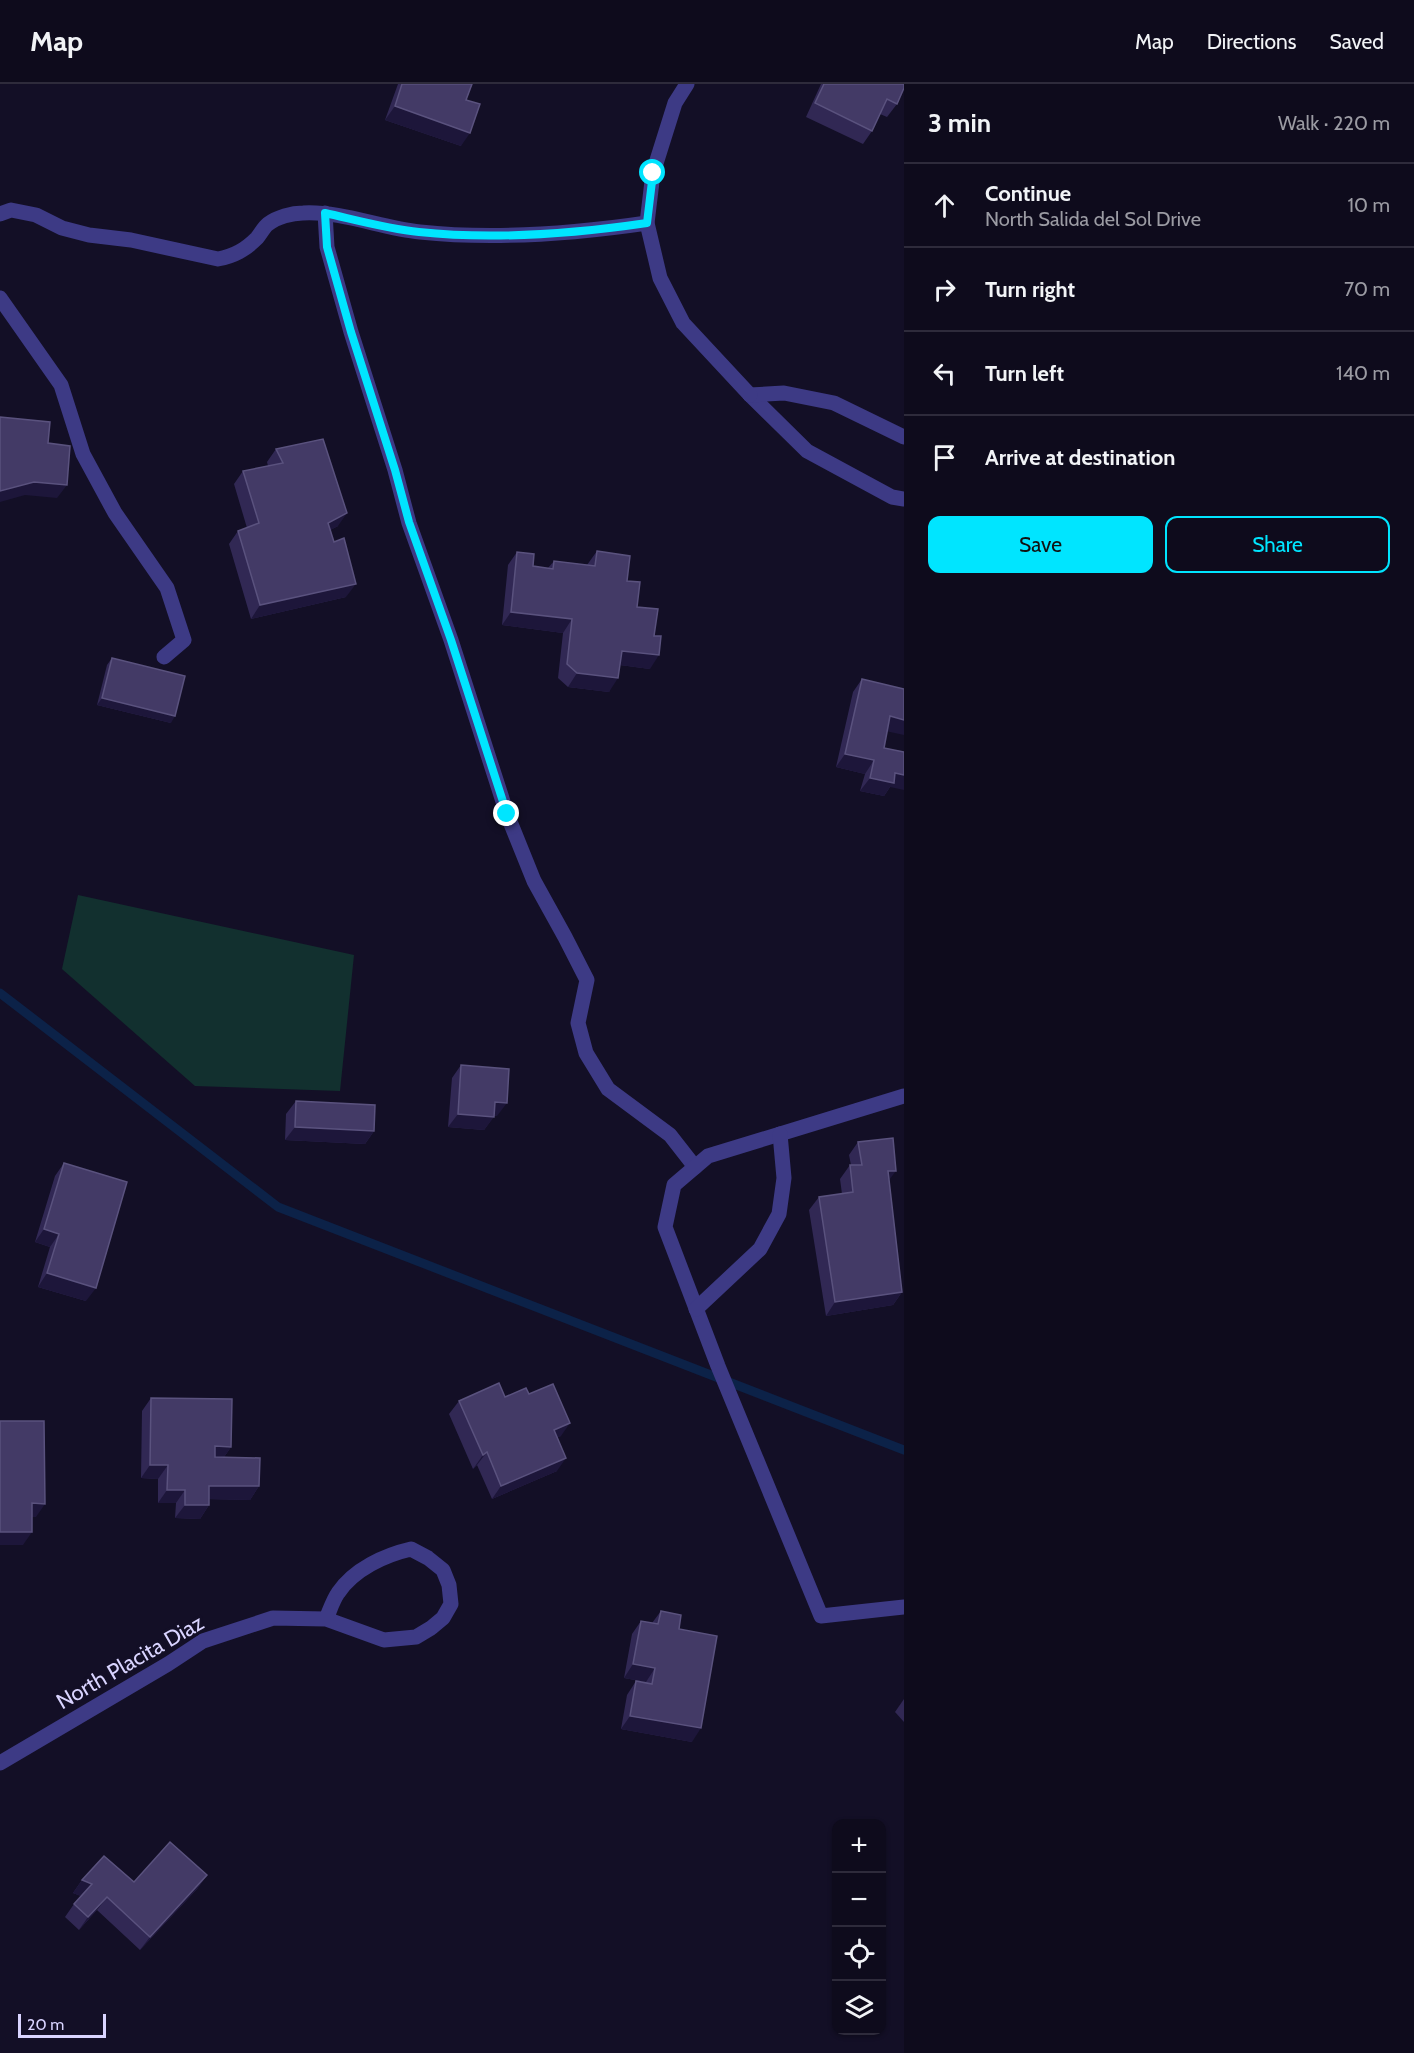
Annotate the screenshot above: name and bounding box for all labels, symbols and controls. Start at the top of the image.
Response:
text: Map [30,24,83,58]
text: Map [1135,29,1174,54]
text: Directions [1207,29,1296,54]
text: Saved [1329,29,1384,54]
text: 3 min [928,107,991,139]
text: Walk · 220 m [1278,111,1390,135]
route start [639,159,665,185]
text: Continue [985,180,1071,207]
icon: ahead [928,189,961,222]
text: 10 m [1347,193,1390,217]
text: North Salida del Sol Drive [985,207,1201,231]
icon: right [928,273,961,306]
text: Turn right [985,276,1075,303]
text: 70 m [1344,277,1390,301]
icon: left [928,357,961,390]
text: Turn left [985,360,1064,387]
text: 140 m [1336,361,1390,385]
icon: arrive [928,441,961,474]
text: Arrive at destination [985,444,1175,471]
button: Save [928,516,1153,573]
button: Share [1165,516,1390,573]
route end [493,800,519,826]
street label: North Placita Diaz [51,1609,209,1715]
map controls [832,1819,886,2035]
button: + [832,1819,886,1873]
button: − [832,1873,886,1927]
button: locate [832,1927,886,1981]
button: layers [832,1981,886,2035]
scale bar [18,2011,106,2038]
text: 20 m [27,2015,64,2034]

